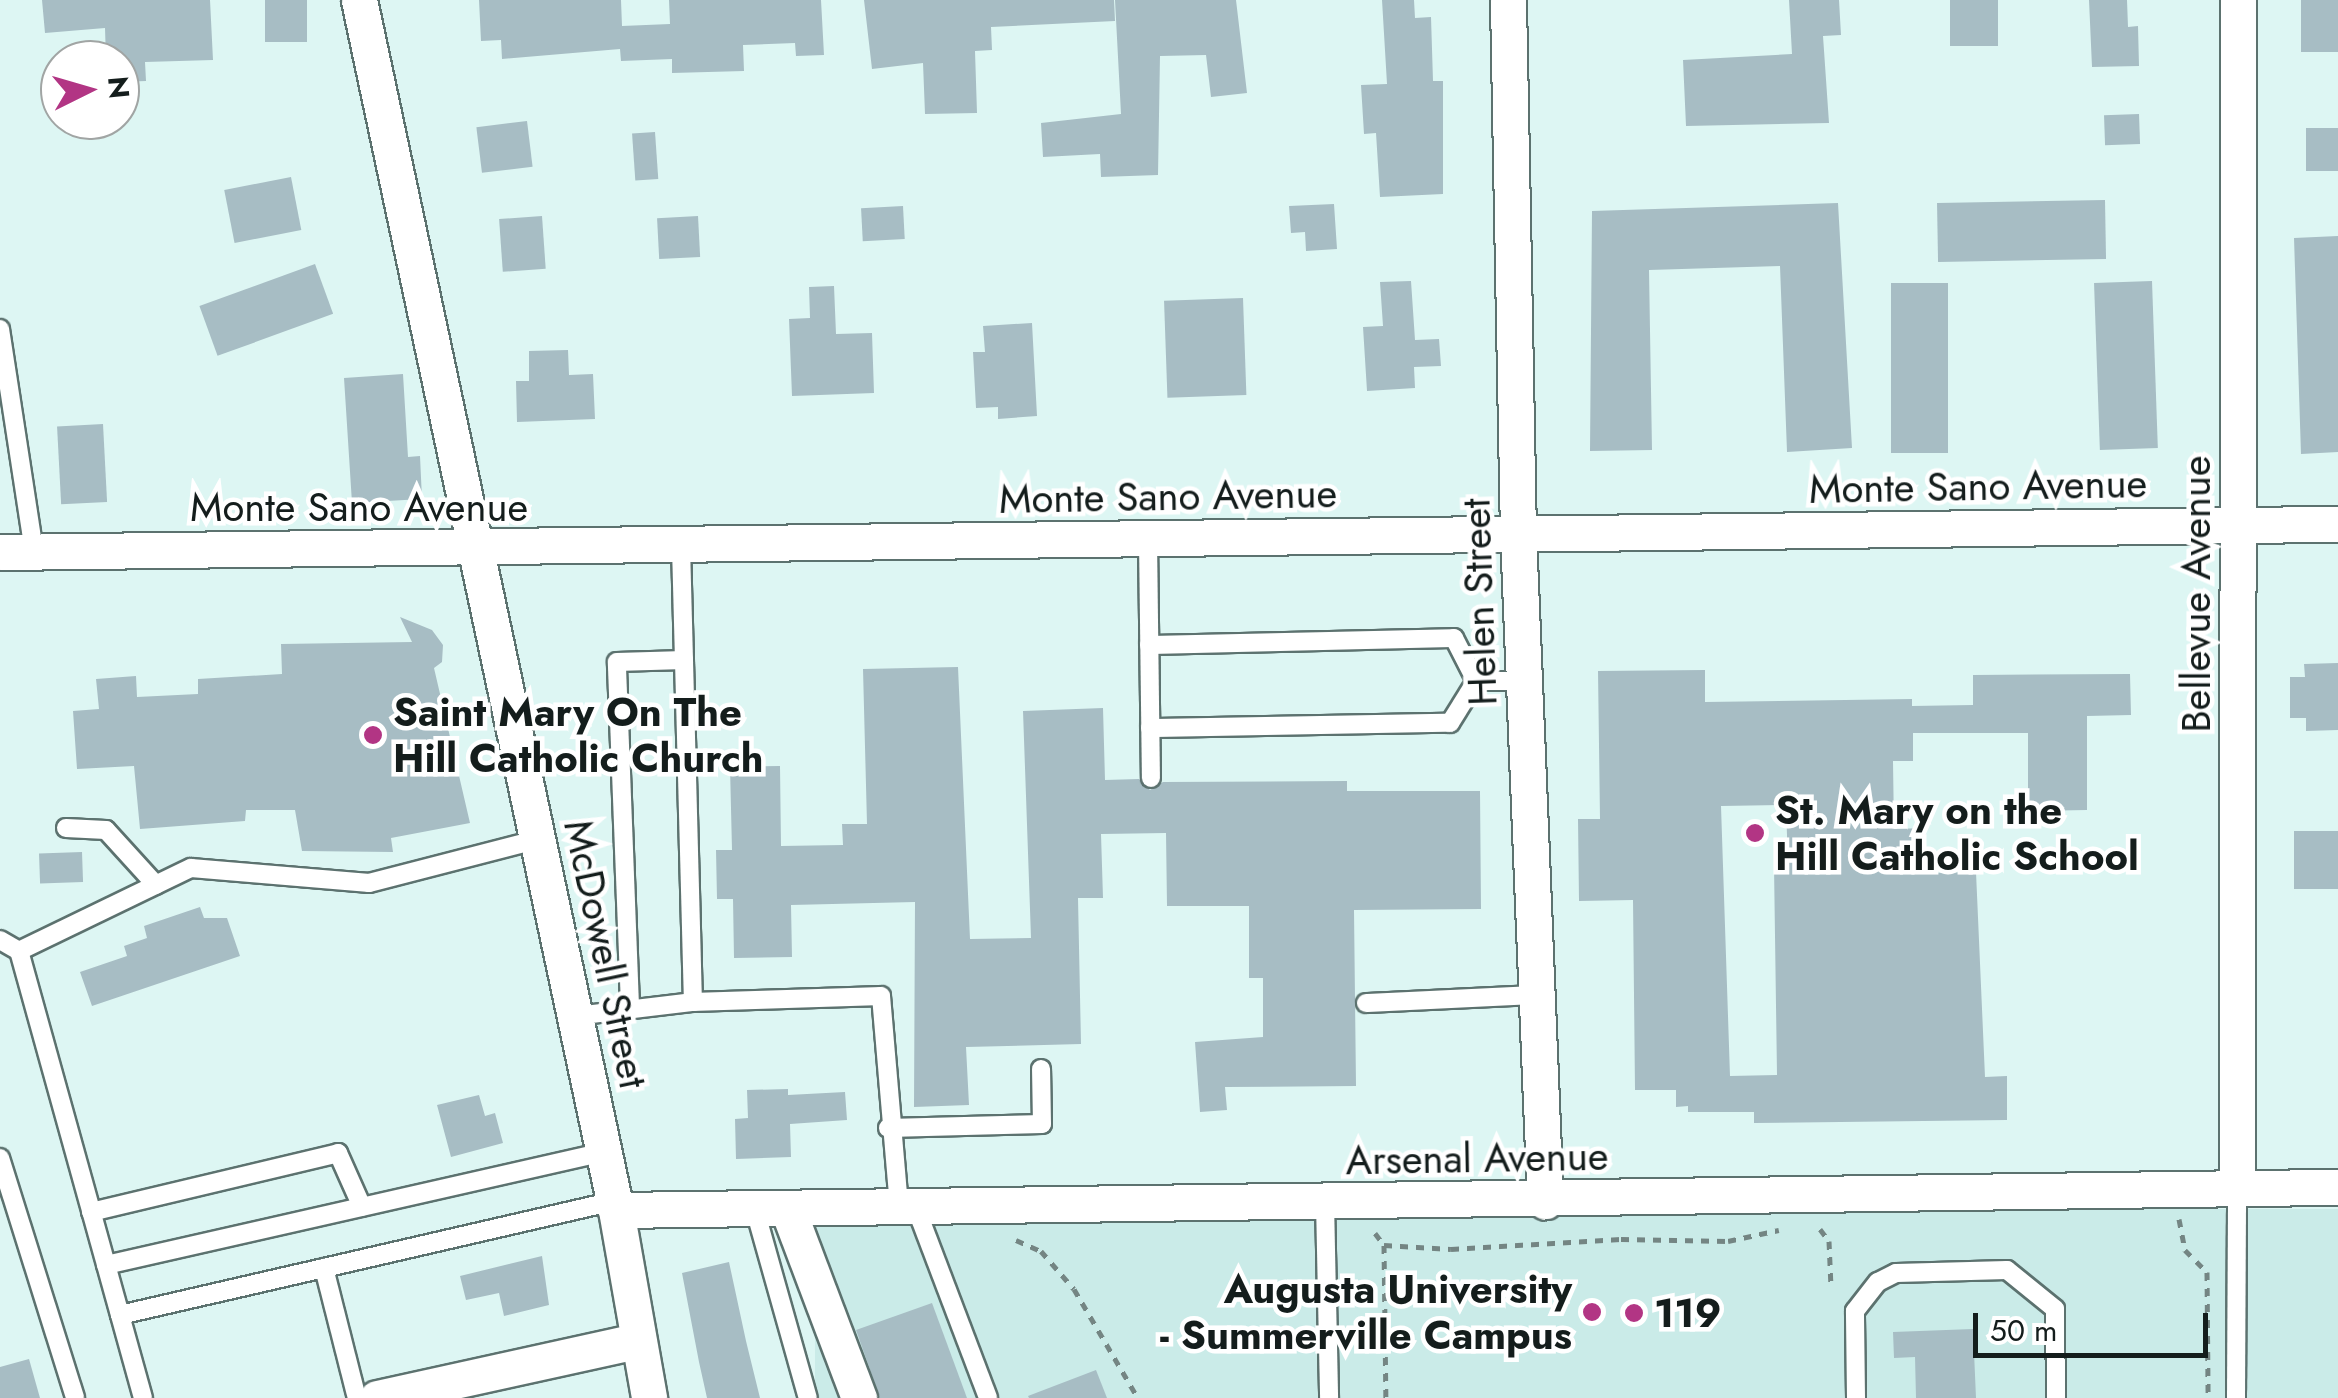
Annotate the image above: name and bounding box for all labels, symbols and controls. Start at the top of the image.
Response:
north arrow [40,40,140,140]
text: N [97,75,140,100]
street label: Bellevue Avenue [2172,455,2220,733]
street label: Monte Sano Avenue [1809,459,2147,513]
street label: Monte Sano Avenue [999,469,1337,523]
street label: Monte Sano Avenue [190,483,528,531]
street label: Helen Street [1451,498,1507,706]
place label: Saint Mary On The Hill Catholic Church [393,688,764,782]
marker: Saint Mary On The Hill Catholic Church [362,724,384,746]
place label: St. Mary on the Hill Catholic School [1775,786,2139,880]
street label: McDowell Street [554,815,658,1093]
marker: St. Mary on the Hill Catholic School [1744,822,1766,844]
street label: Arsenal Avenue [1345,1132,1609,1184]
place label: Augusta University - Summerville Campus [1160,1265,1572,1359]
place label: 119 [1654,1289,1721,1337]
scale bar [1978,1293,2213,1355]
marker: Augusta University - Summerville Campus [1581,1301,1603,1323]
marker: 119 [1623,1302,1645,1324]
text: 50 m [1990,1309,2057,1352]

